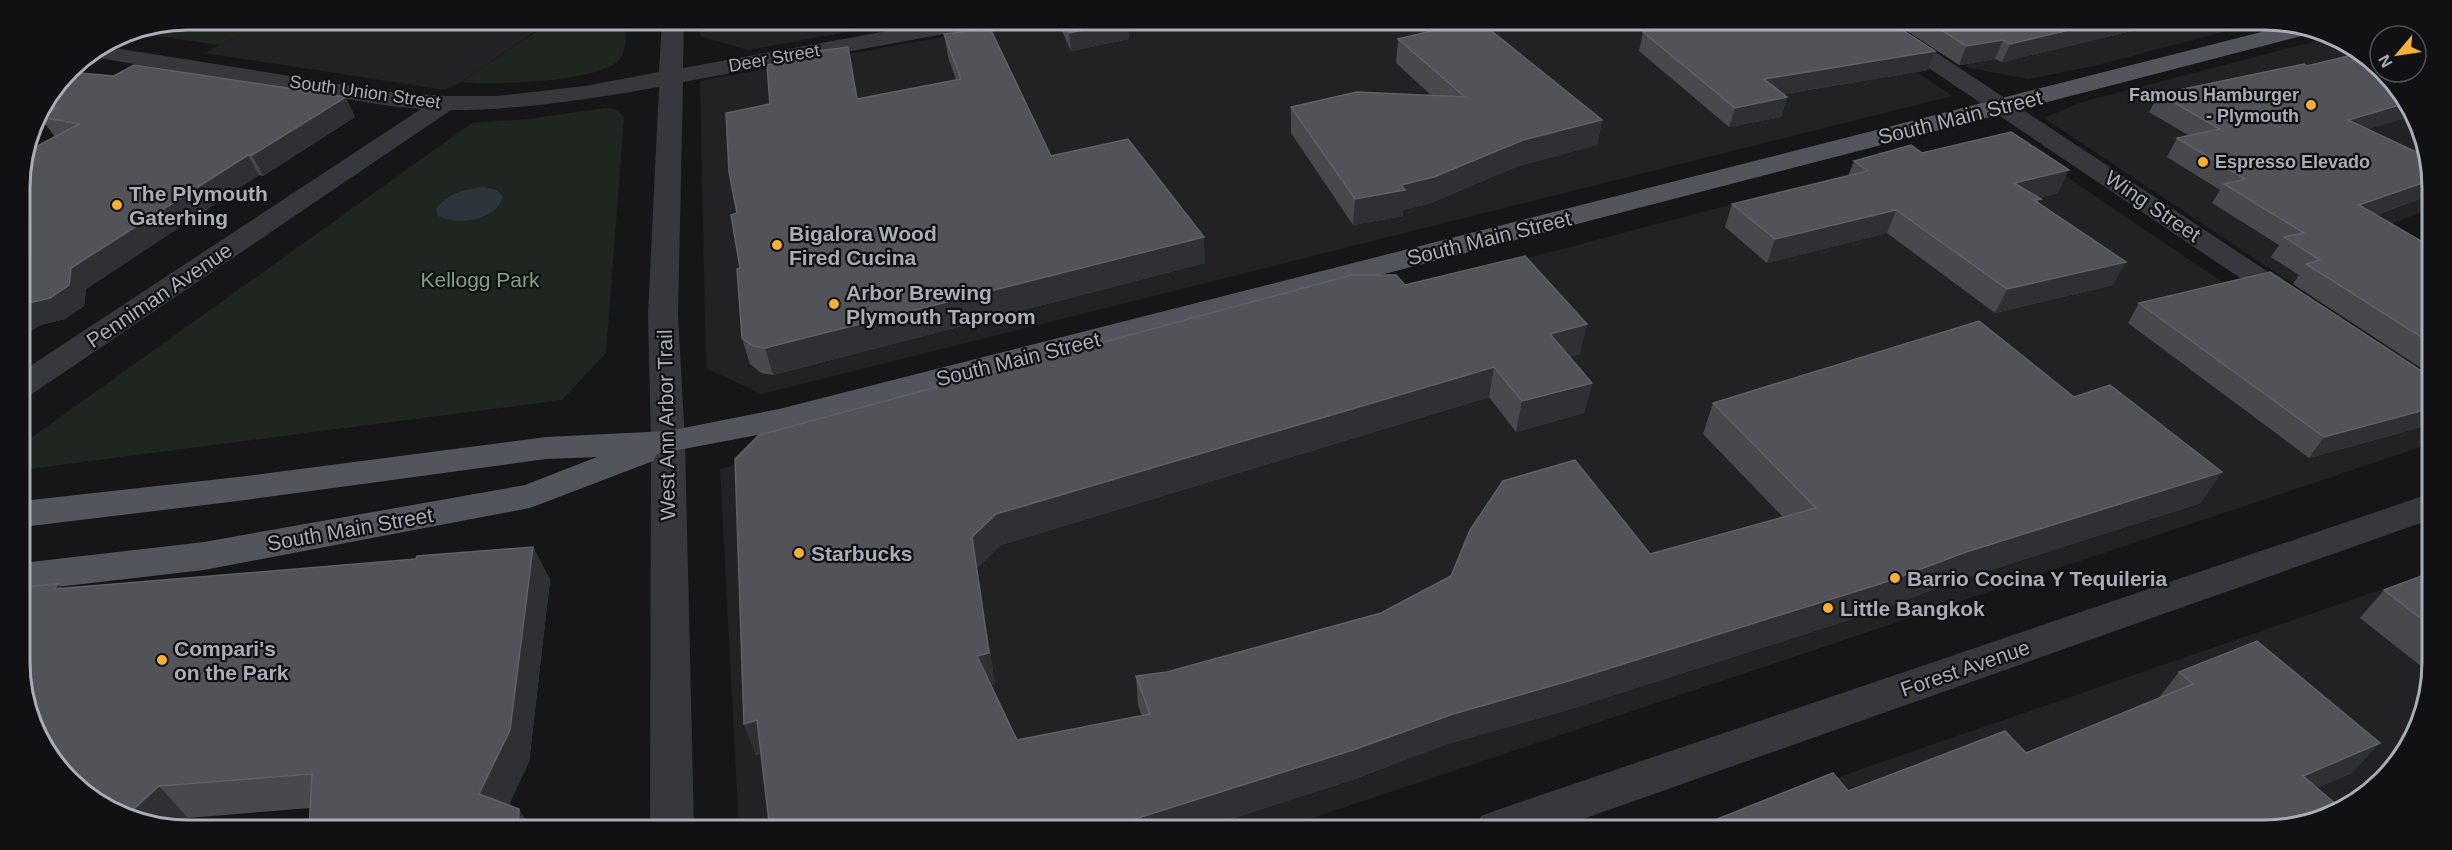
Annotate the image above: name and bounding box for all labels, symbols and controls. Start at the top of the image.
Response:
north arrow [2368,24,2428,84]
street label: Deer Street [727,40,821,76]
text: N [2375,52,2396,70]
street label: South Union Street [288,72,442,112]
street label: South Main Street [1876,85,2044,148]
place label: Famous Hamburger - Plymouth [2129,85,2299,126]
marker: Famous Hamburger - Plymouth [2304,98,2318,112]
place label: Espresso Elevado [2215,152,2370,172]
marker: Espresso Elevado [2196,155,2210,169]
street label: Wing Street [2101,166,2205,246]
place label: The Plymouth Gaterhing [129,182,268,229]
marker: The Plymouth Gaterhing [110,198,124,212]
street label: South Main Street [1405,206,1573,269]
place label: Bigalora Wood Fired Cucina [789,222,937,269]
street label: Penniman Avenue [82,238,236,352]
marker: Bigalora Wood Fired Cucina [770,238,784,252]
park label: Kellogg Park [420,268,540,291]
place label: Arbor Brewing Plymouth Taproom [846,281,1036,328]
marker: Arbor Brewing Plymouth Taproom [827,297,841,311]
street label: South Main Street [934,327,1102,390]
street label: West Ann Arbor Trail [653,329,679,521]
street label: South Main Street [265,503,435,555]
place label: Starbucks [811,542,913,565]
marker: Starbucks [792,546,806,560]
place label: Barrio Cocina Y Tequileria [1907,567,2168,590]
marker: Barrio Cocina Y Tequileria [1888,571,1902,585]
place label: Little Bangkok [1840,597,1985,620]
marker: Little Bangkok [1821,601,1835,615]
street label: Forest Avenue [1897,635,2033,701]
place label: Compari's on the Park [174,637,289,684]
marker: Compari's on the Park [155,653,169,667]

